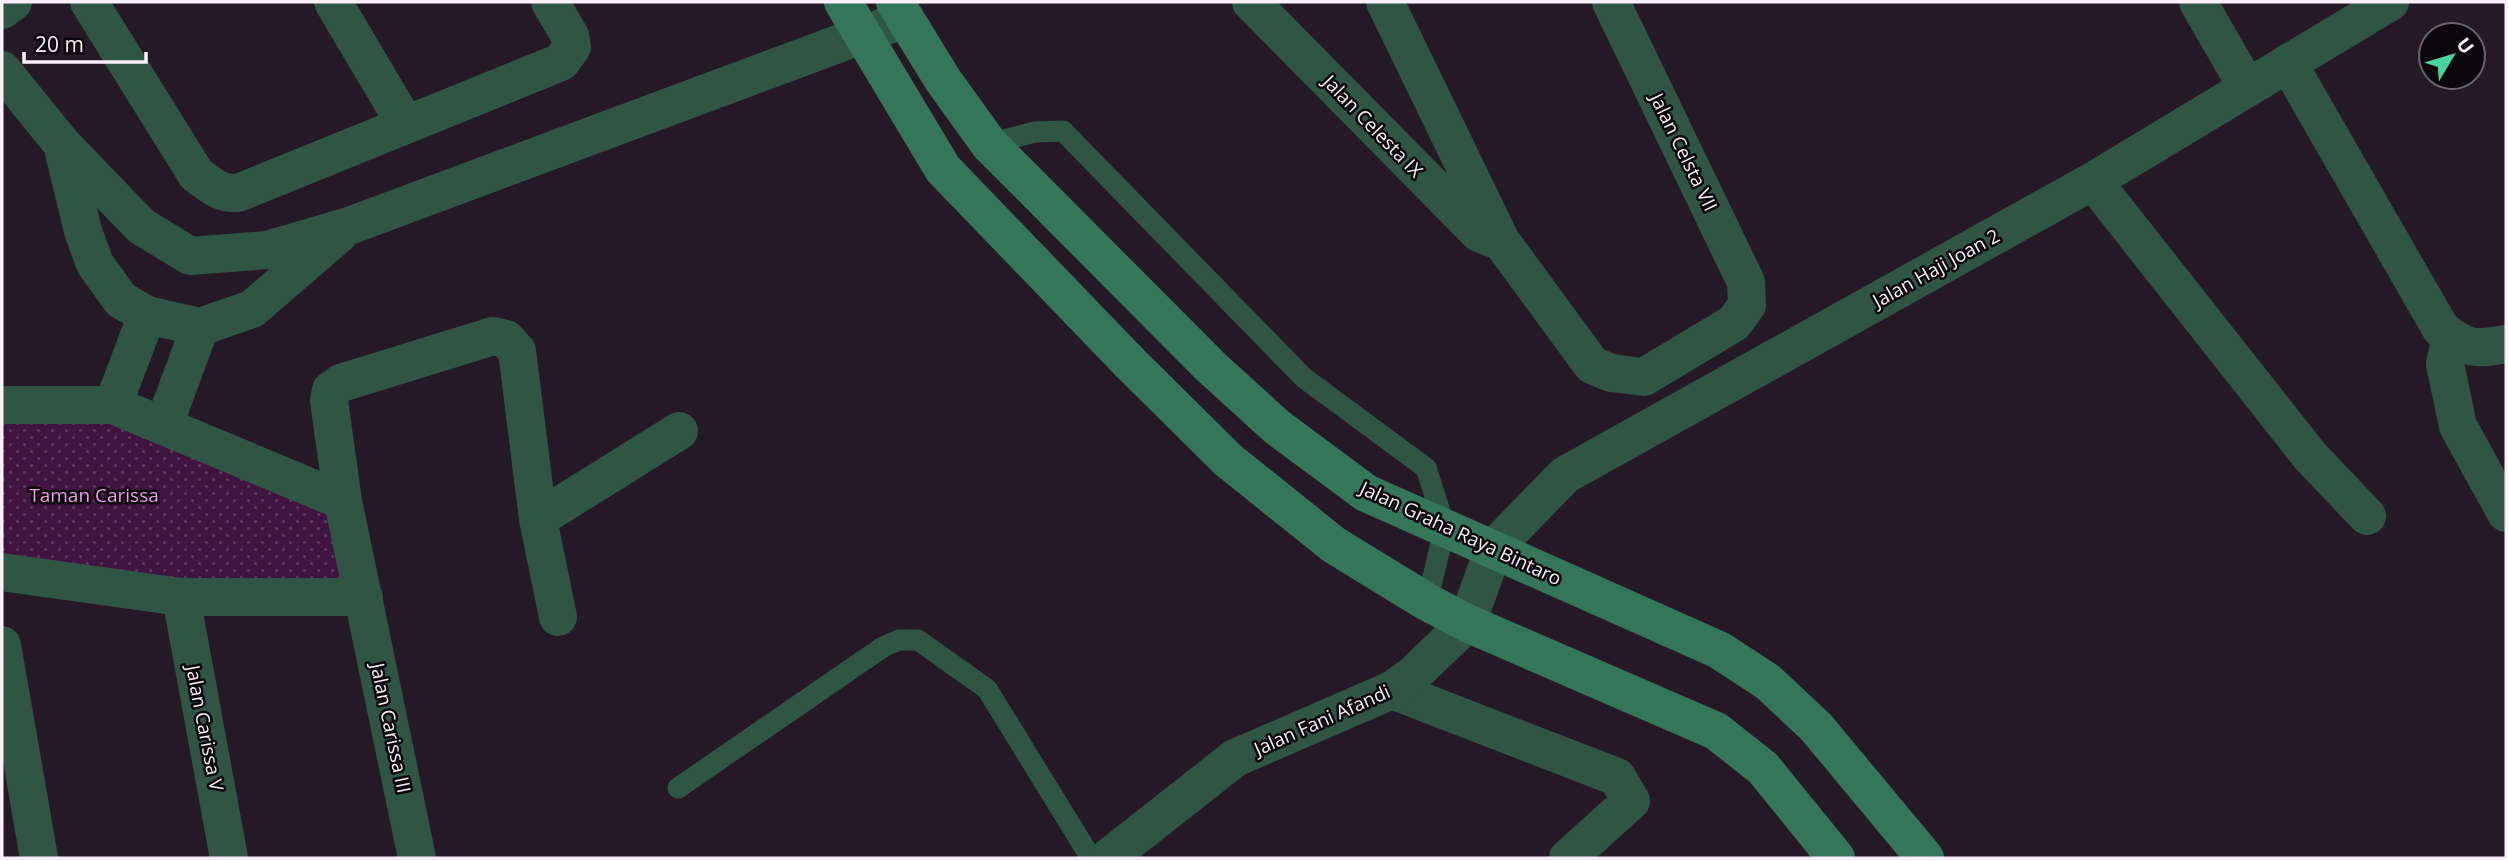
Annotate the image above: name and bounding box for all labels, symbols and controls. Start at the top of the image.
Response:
scale bar [24,21,147,65]
north arrow [2417,21,2487,91]
text: 20 m [35,30,84,58]
text: U [2451,32,2480,59]
street label: Jalan Celesta IX [1316,68,1429,183]
street label: Jalan Celsta VII [1643,87,1724,215]
street label: Jalan Haji Joan 2 [1866,222,2004,315]
street label: Jalan Graha Raya Bintaro [1354,474,1566,591]
park label: Taman Carissa [29,482,159,508]
street label: Jalan Carissa III [364,659,417,795]
street label: Jalan Carissa V [180,661,230,794]
street label: Jalan Fani Afandi [1248,678,1394,762]

